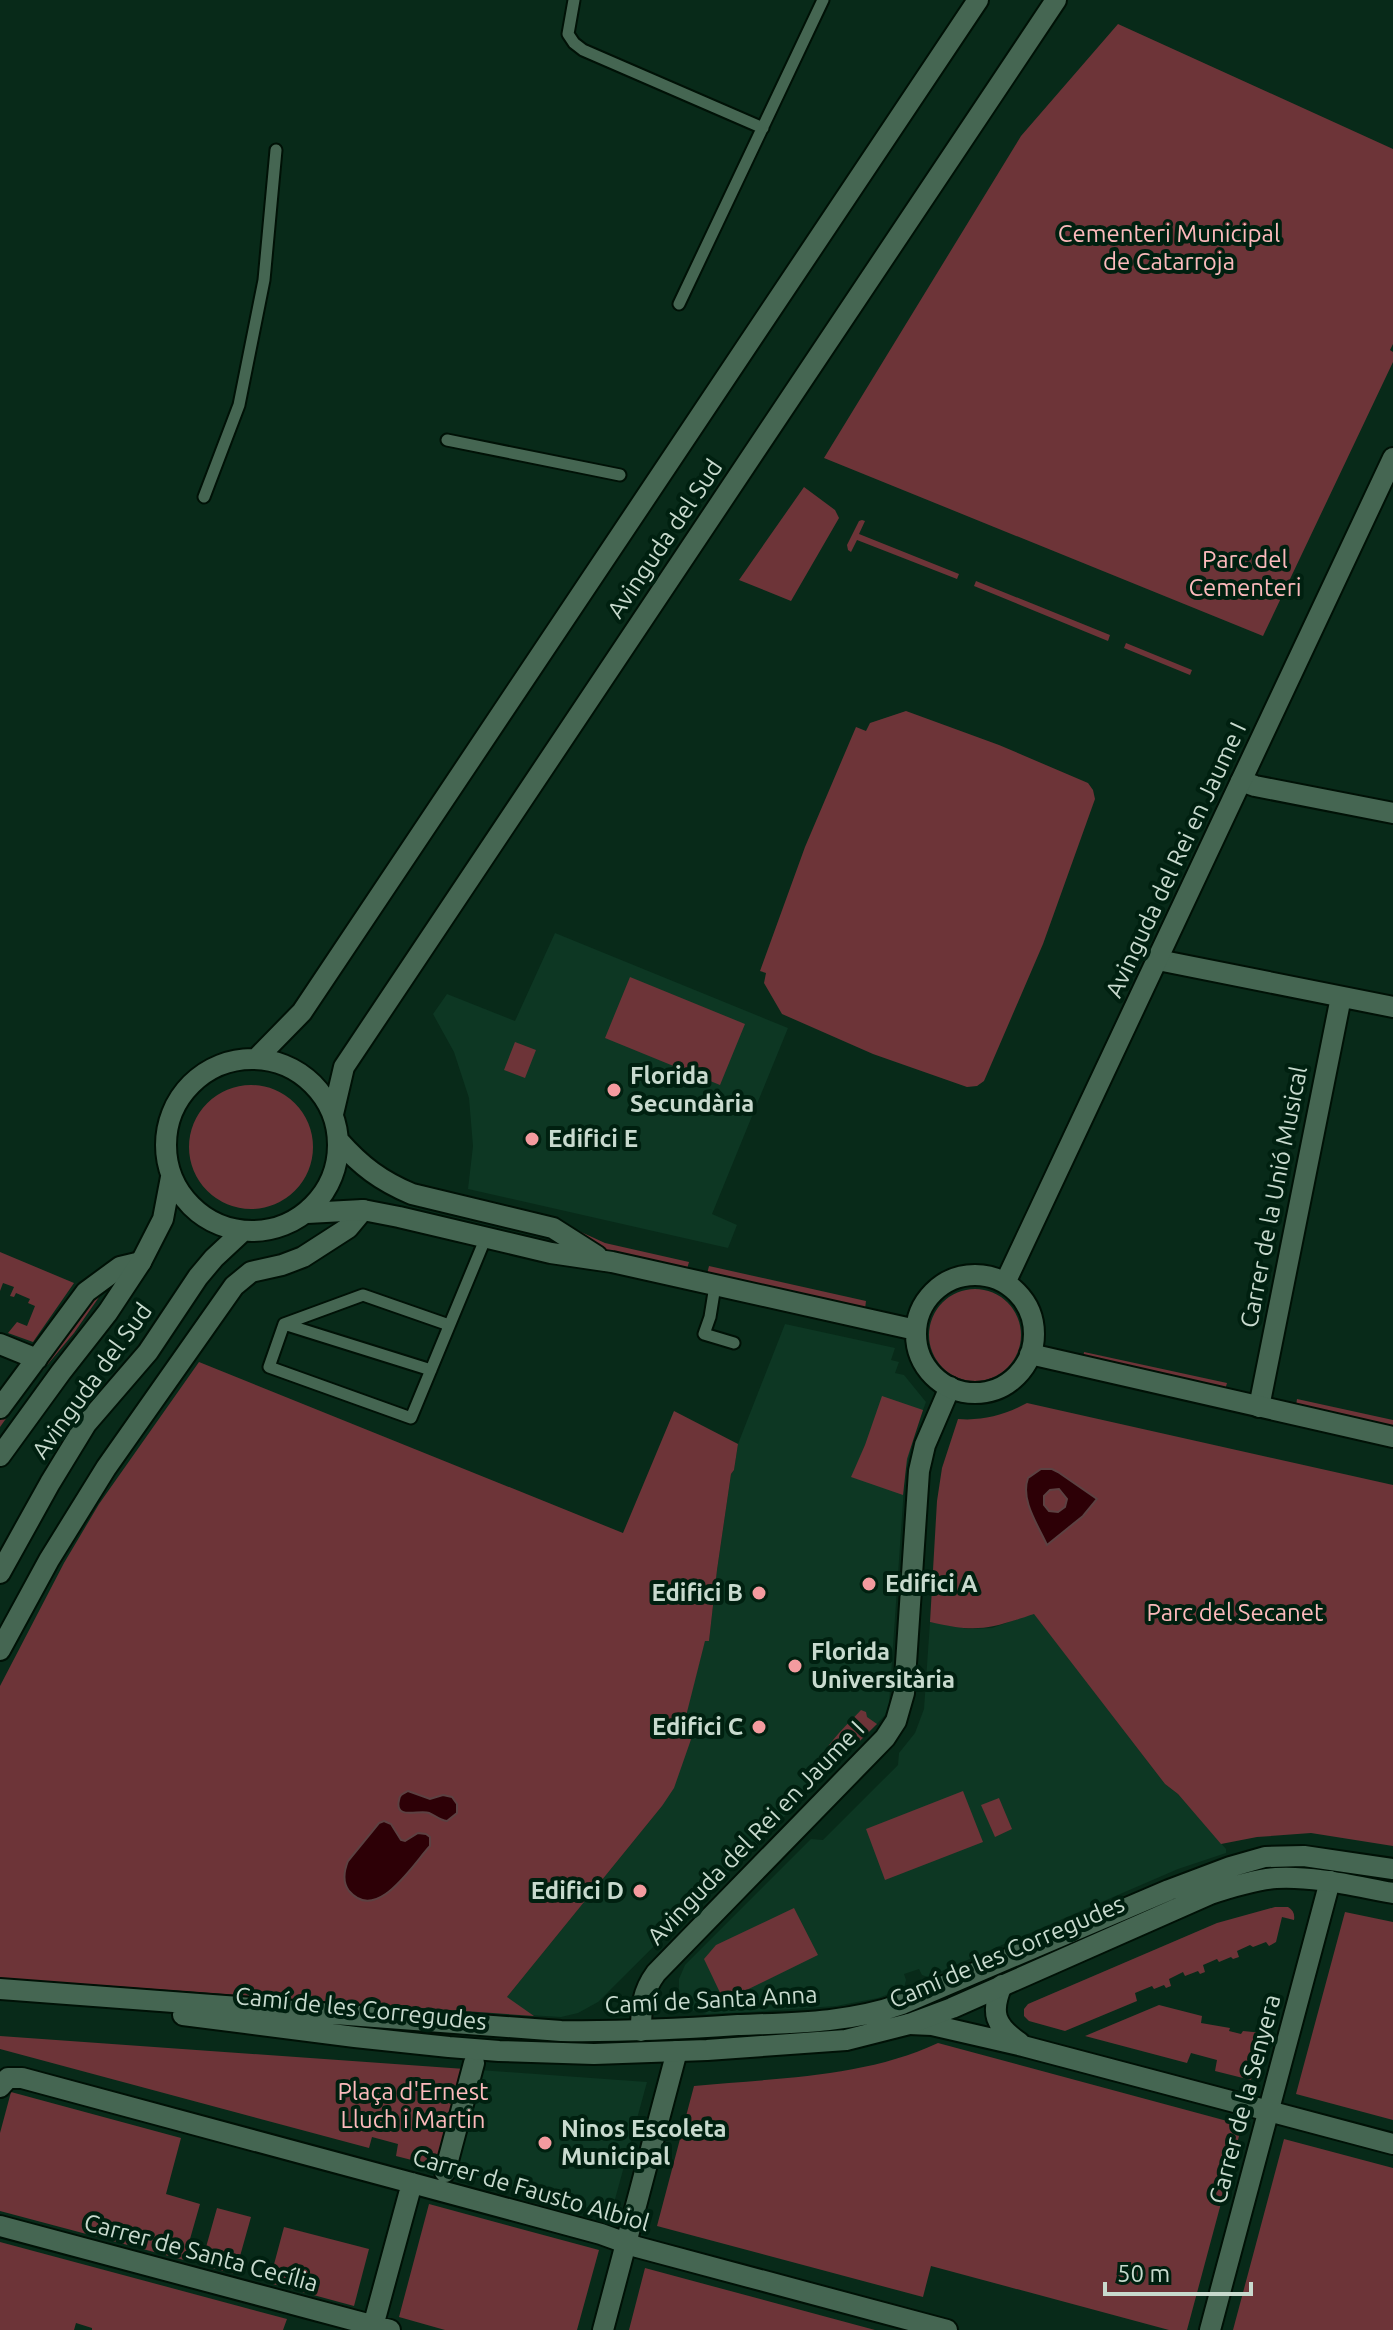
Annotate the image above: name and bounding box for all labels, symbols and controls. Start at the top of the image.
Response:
park label: Cementeri Municipal de Catarroja [1058,220,1280,275]
street label: Avinguda del Sud [602,454,728,623]
park label: Parc del Cementeri [1188,546,1302,601]
street label: Avinguda del Rei en Jaume I [1100,718,1251,1002]
place label: Florida Secundària [630,1062,754,1117]
street label: Carrer de la Unió Musical [1235,1064,1312,1330]
marker: Florida Secundària [605,1081,623,1099]
place label: Edifici E [548,1125,638,1152]
marker: Edifici E [523,1130,541,1148]
street label: Avinguda del Sud [26,1298,157,1464]
place label: Edifici A [885,1570,978,1597]
marker: Edifici A [860,1575,878,1593]
place label: Edifici B [651,1579,743,1606]
marker: Edifici B [750,1584,768,1602]
park label: Parc del Secanet [1147,1599,1324,1626]
place label: Florida Universitària [811,1638,955,1693]
marker: Florida Universitària [786,1657,804,1675]
place label: Edifici C [652,1713,743,1740]
street label: Avinguda del Rei en Jaume I [642,1715,870,1950]
marker: Edifici C [750,1718,768,1736]
place label: Edifici D [531,1877,624,1904]
marker: Edifici D [631,1882,649,1900]
street label: Camí de les Corregudes [885,1890,1128,2013]
street label: Camí de Santa Anna [604,1980,818,2019]
street label: Camí de les Corregudes [234,1982,488,2035]
street label: Carrer de la Senyera [1204,1991,1285,2206]
park label: Plaça d'Ernest Lluch i Martin [337,2078,489,2133]
place label: Ninos Escoleta Municipal [561,2115,727,2170]
marker: Ninos Escoleta Municipal [536,2134,554,2152]
street label: Carrer de Fausto Albiol [410,2143,653,2236]
street label: Carrer de Santa Cecília [81,2208,321,2297]
scale bar [1105,2246,1251,2296]
text: 50 m [1117,2260,1170,2287]

